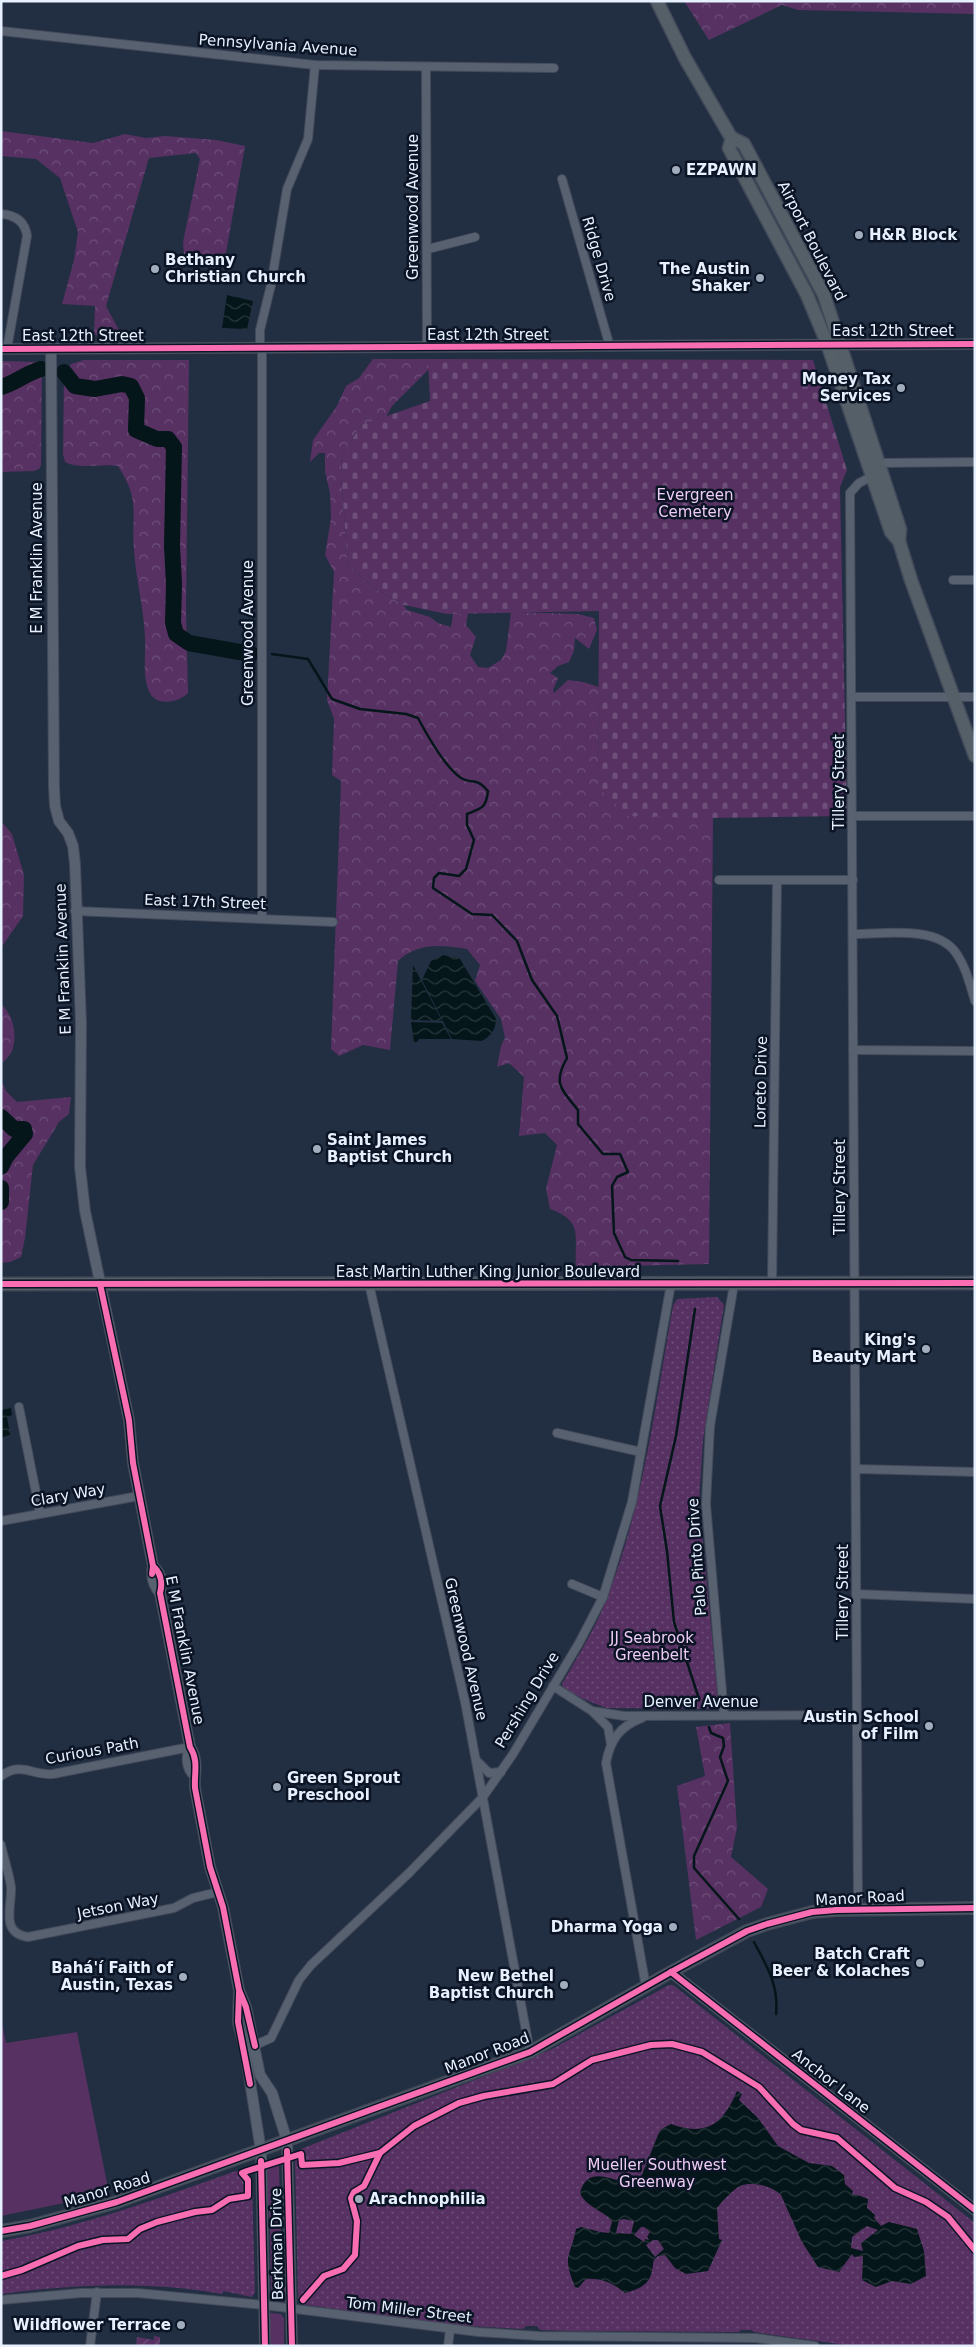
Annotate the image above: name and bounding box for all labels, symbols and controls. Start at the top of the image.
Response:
street label: Pennsylvania Avenue [198,30,358,60]
street label: Greenwood Avenue [404,134,422,280]
place label: EZPAWN [686,161,757,179]
marker: EZPAWN [670,164,682,176]
street label: Airport Boulevard [774,178,850,304]
street label: Ridge Drive [578,214,620,304]
place label: H&R Block [869,226,958,244]
marker: H&R Block [853,229,865,241]
place label: Bethany Christian Church [165,251,306,286]
place label: The Austin Shaker [659,260,751,295]
marker: Bethany Christian Church [149,263,161,275]
marker: The Austin Shaker [754,272,766,284]
street label: East 12th Street [832,322,954,340]
street label: East 12th Street [427,326,549,344]
street label: East 12th Street [22,327,144,345]
place label: Money Tax Services [802,370,891,405]
marker: Money Tax Services [895,382,907,394]
street label: E M Franklin Avenue [28,482,46,634]
park label: Evergreen Cemetery [657,486,733,521]
street label: Greenwood Avenue [239,560,257,706]
street label: Tillery Street [830,734,848,831]
street label: E M Franklin Avenue [51,883,75,1035]
street label: East 17th Street [144,891,266,913]
street label: Loreto Drive [751,1036,771,1128]
place label: Saint James Baptist Church [327,1131,452,1166]
street label: Tillery Street [831,1139,849,1236]
marker: Saint James Baptist Church [311,1143,323,1155]
street label: East Martin Luther King Junior Boulevard [336,1263,640,1281]
place label: King's Beauty Mart [812,1331,916,1366]
marker: King's Beauty Mart [920,1343,932,1355]
street label: Clary Way [29,1480,107,1510]
street label: Palo Pinto Drive [684,1498,710,1616]
street label: Tillery Street [834,1544,852,1641]
street label: E M Franklin Avenue [162,1574,208,1726]
street label: Greenwood Avenue [441,1576,491,1722]
park label: JJ Seabrook Greenbelt [609,1629,694,1664]
street label: Pershing Drive [491,1649,563,1751]
street label: Denver Avenue [643,1693,759,1711]
place label: Austin School of Film [803,1708,919,1743]
marker: Austin School of Film [923,1720,935,1732]
street label: Curious Path [44,1734,140,1768]
place label: Green Sprout Preschool [287,1769,400,1804]
marker: Green Sprout Preschool [271,1781,283,1793]
street label: Manor Road [815,1887,905,1909]
street label: Jetson Way [75,1889,160,1923]
place label: Dharma Yoga [551,1918,663,1936]
marker: Dharma Yoga [667,1921,679,1933]
place label: Batch Craft Beer & Kolaches [772,1945,910,1980]
marker: Batch Craft Beer & Kolaches [914,1957,926,1969]
place label: Bahá'í Faith of Austin, Texas [51,1959,173,1994]
place label: New Bethel Baptist Church [429,1967,554,2002]
marker: Bahá'í Faith of Austin, Texas [177,1971,189,1983]
marker: New Bethel Baptist Church [558,1979,570,1991]
street label: Manor Road [442,2029,532,2077]
street label: Anchor Lane [788,2045,874,2117]
park label: Mueller Southwest Greenway [588,2156,727,2191]
street label: Manor Road [62,2168,152,2212]
street label: Berkman Drive [267,2188,287,2300]
place label: Arachnophilia [369,2190,486,2208]
marker: Arachnophilia [353,2193,365,2205]
street label: Tom Miller Street [344,2293,473,2327]
place label: Wildflower Terrace [13,2316,171,2334]
marker: Wildflower Terrace [175,2319,187,2331]

